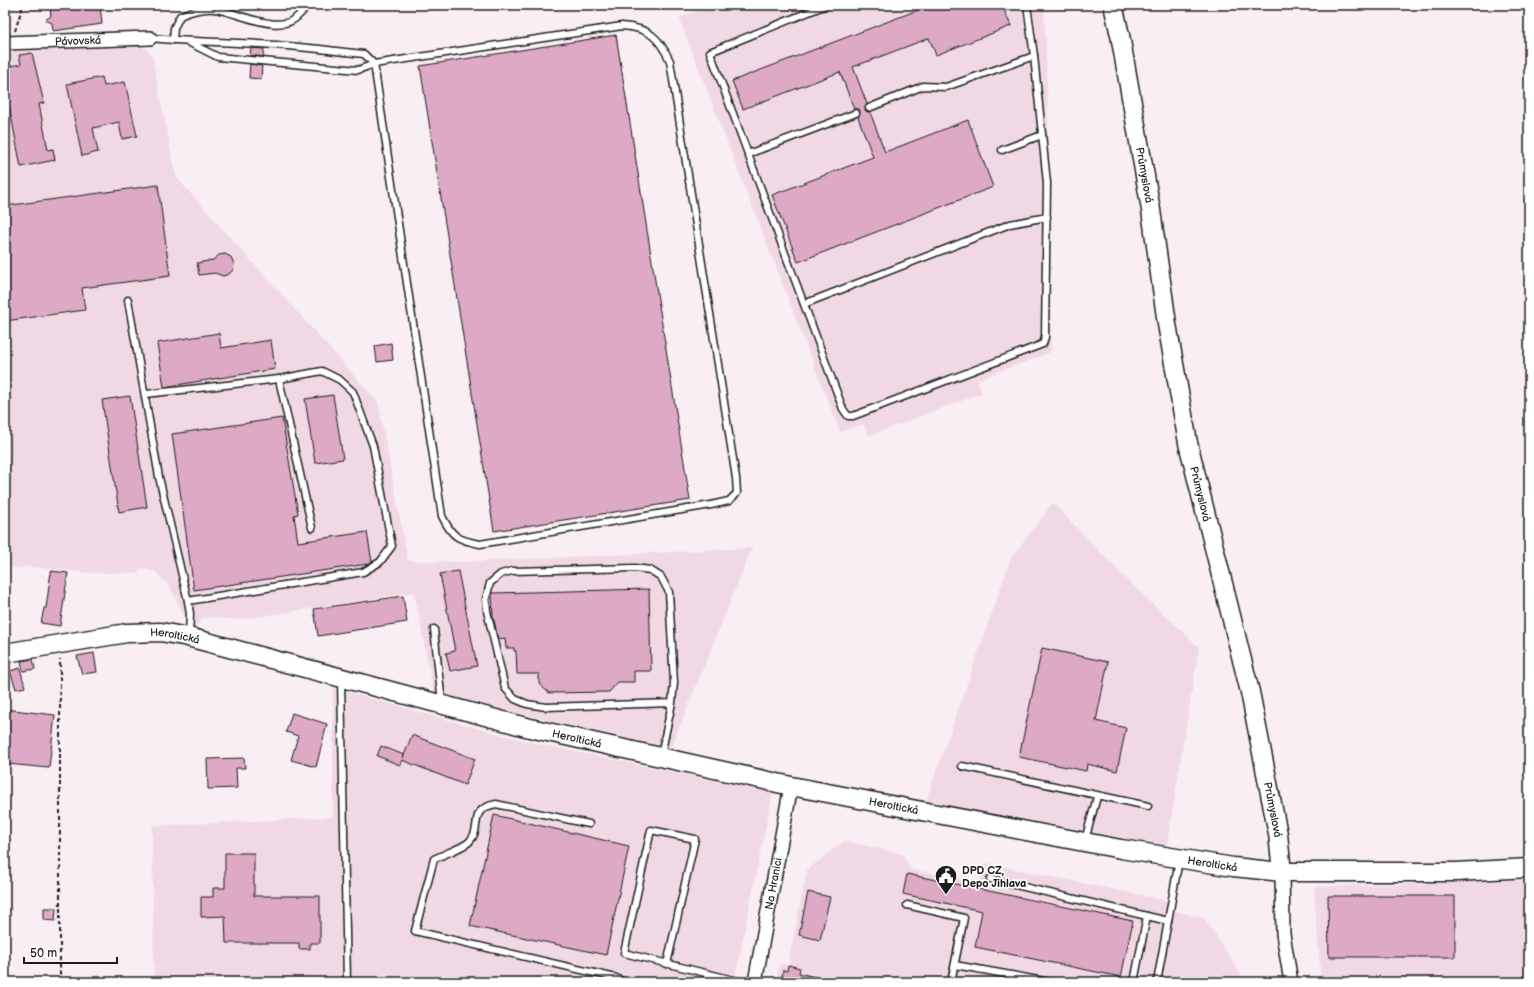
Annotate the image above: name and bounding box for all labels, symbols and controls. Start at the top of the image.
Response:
street label: Pávovská [55,34,101,48]
street label: Průmyslová [1133,146,1156,204]
street label: Průmyslová [1187,465,1213,523]
street label: Heroltická [150,626,201,647]
street label: Heroltická [551,727,603,751]
street label: Průmyslová [1261,781,1284,838]
street label: Heroltická [868,795,920,817]
street label: Heroltická [1187,854,1238,874]
street label: Na Hranici [762,857,785,911]
public building icon: DPD CZ, Depo Jihlava [933,863,959,896]
place label: DPD CZ, Depo Jihlava [962,864,1026,890]
scale bar [24,939,117,965]
text: 50 m [30,946,57,961]

